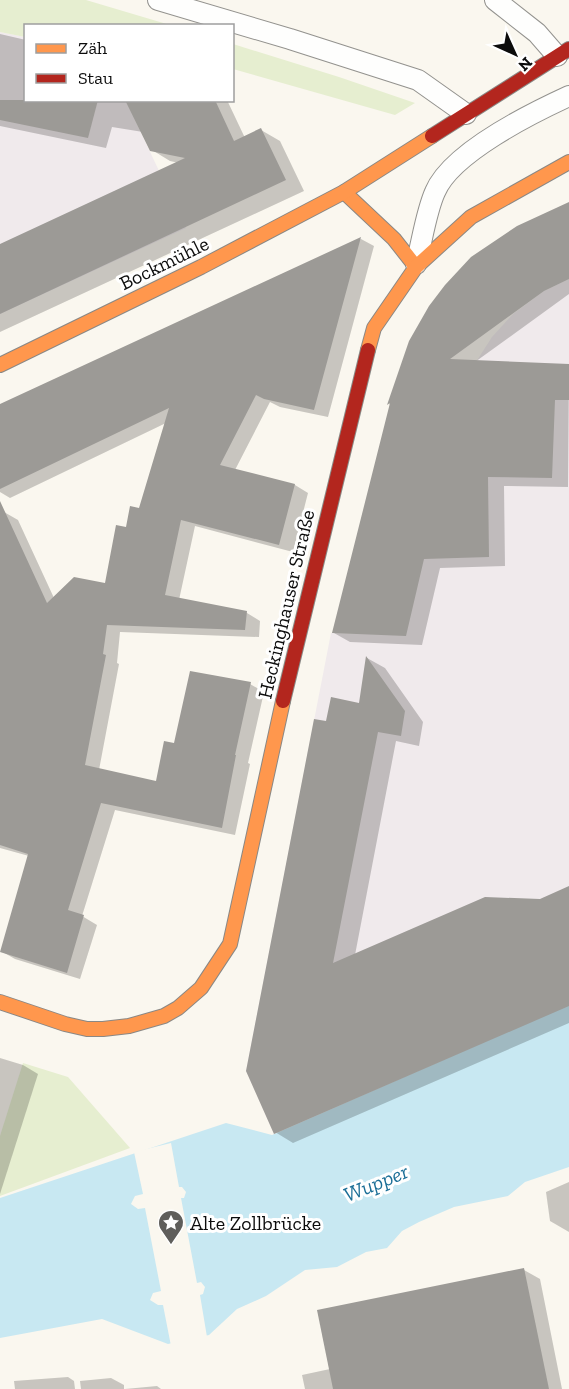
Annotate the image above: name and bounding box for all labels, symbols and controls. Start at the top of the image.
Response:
legend [24,24,234,102]
north arrow [485,24,545,84]
text: Zäh [78,37,107,59]
text: N [514,53,536,75]
text: Stau [78,67,113,89]
street label: Bockmühle [115,231,213,295]
street label: Heckinghauser Straße [253,507,319,701]
water label: Wupper [340,1158,413,1207]
place icon: Alte Zollbrücke [156,1208,186,1246]
place label: Alte Zollbrücke [190,1211,321,1235]

